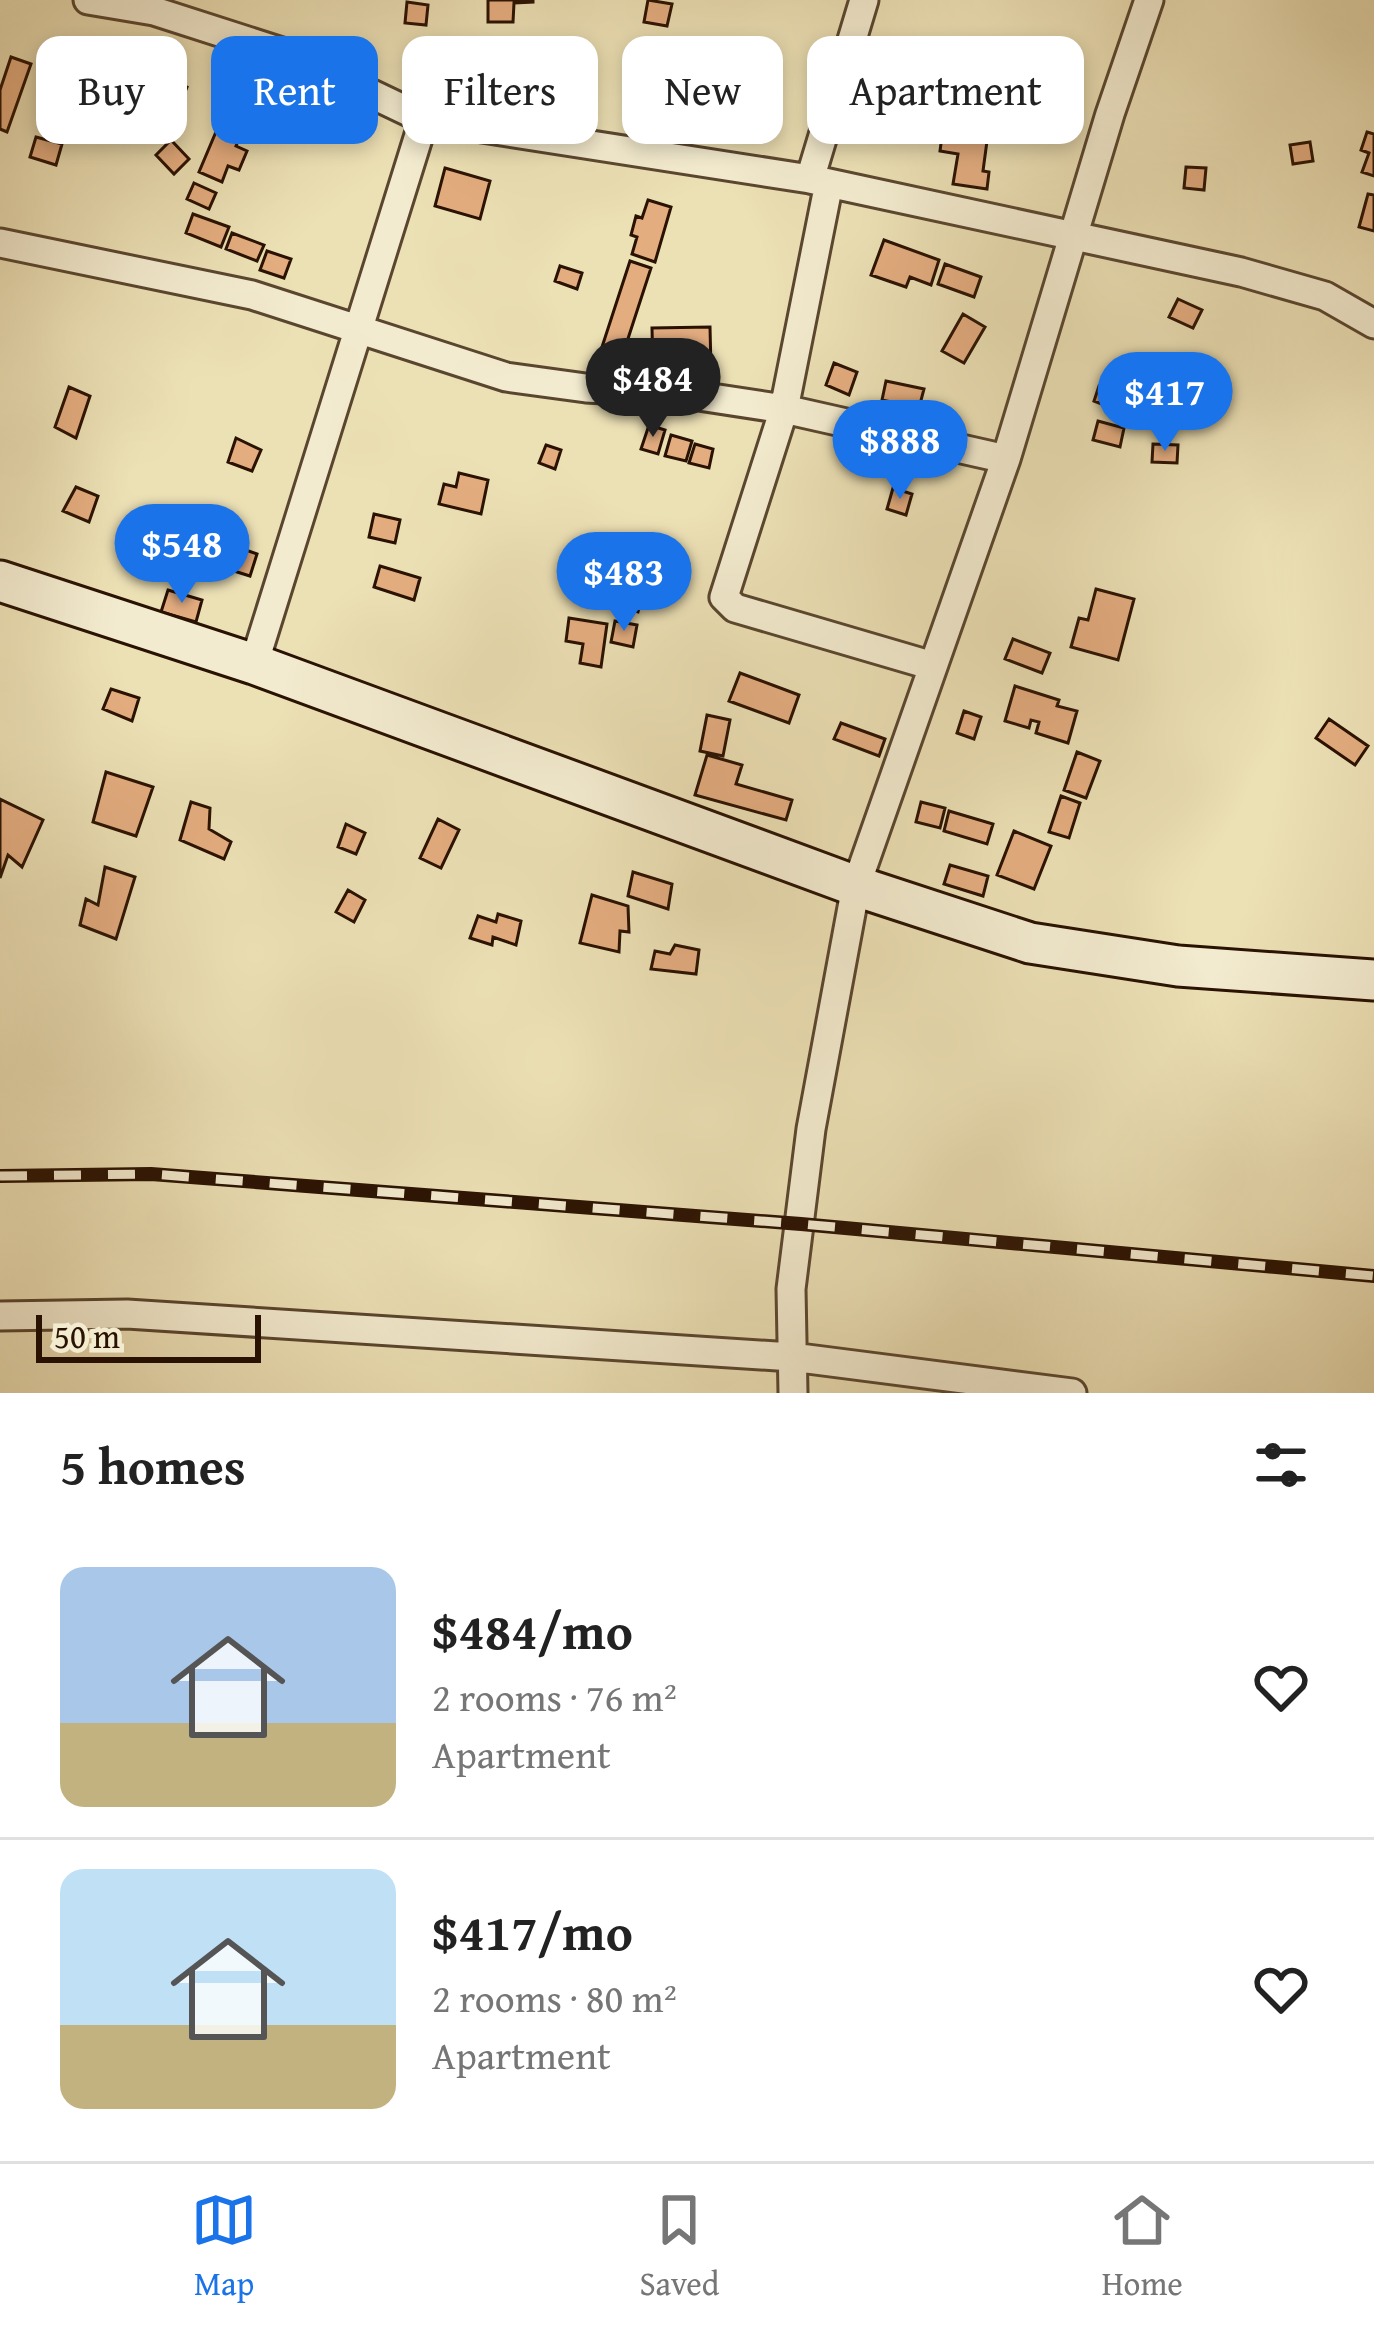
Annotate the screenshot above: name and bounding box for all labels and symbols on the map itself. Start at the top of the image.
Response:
pin: $484 [582,338,724,440]
pin: $417 [1094,352,1236,454]
pin: $888 [829,400,971,502]
pin: $548 [111,504,253,606]
pin: $483 [553,532,695,634]
scale bar [36,1309,261,1362]

